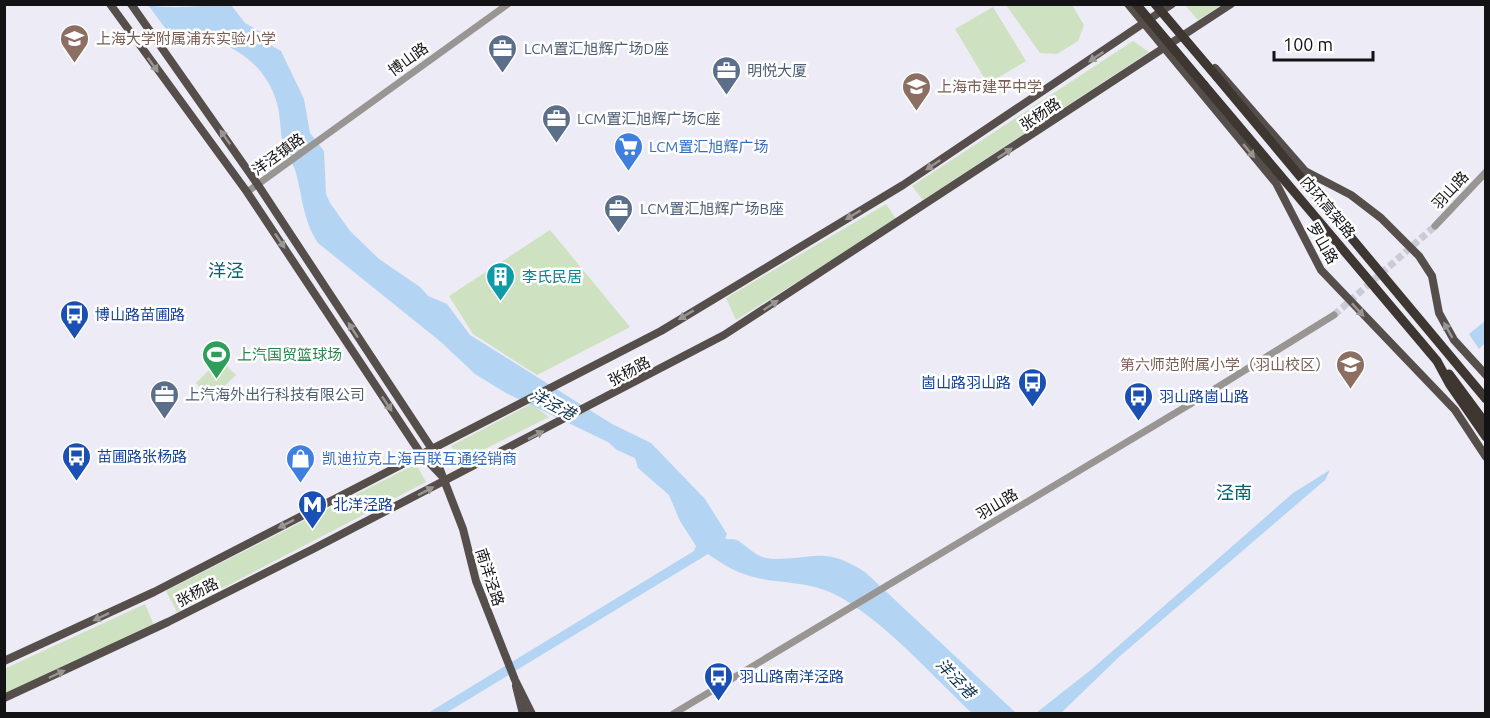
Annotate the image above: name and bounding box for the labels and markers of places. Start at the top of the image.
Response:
school or university icon: 上海大学附属浦东实验小学 [59,22,91,64]
place label: 上海大学附属浦东实验小学 [96,30,276,47]
office icon: LCM置汇旭辉广场D座 [487,32,519,74]
place label: LCM置汇旭辉广场D座 [524,40,669,57]
office icon: 明悦大厦 [710,54,742,96]
place label: 明悦大厦 [747,62,807,79]
school or university icon: 上海市建平中学 [900,70,932,112]
place label: 上海市建平中学 [937,78,1042,95]
office icon: LCM置汇旭辉广场C座 [540,102,572,144]
place label: LCM置汇旭辉广场C座 [577,110,721,127]
supermarket icon: LCM置汇旭辉广场 [612,130,644,172]
place label: LCM置汇旭辉广场 [649,138,768,155]
office icon: LCM置汇旭辉广场B座 [603,192,635,234]
place label: LCM置汇旭辉广场B座 [640,200,784,217]
building icon: 李氏民居 [485,260,517,302]
place label: 李氏民居 [522,268,582,285]
bus stop icon: 博山路苗圃路 [58,298,90,340]
place label: 博山路苗圃路 [95,306,185,323]
sports icon: 上汽国贸篮球场 [200,338,232,380]
place label: 上汽国贸篮球场 [237,346,342,363]
school or university icon: 第六师范附属小学（羽山校区） [1335,348,1367,390]
place label: 第六师范附属小学（羽山校区） [1120,356,1330,373]
bus stop icon: 崮山路羽山路 [1016,366,1048,408]
place label: 崮山路羽山路 [921,374,1011,391]
office icon: 上汽海外出行科技有限公司 [148,378,180,420]
bus stop icon: 羽山路崮山路 [1122,380,1154,422]
place label: 上汽海外出行科技有限公司 [185,386,365,403]
place label: 羽山路崮山路 [1159,388,1249,405]
bus stop icon: 苗圃路张杨路 [60,440,92,482]
shop icon: 凯迪拉克上海百联互通经销商 [285,442,317,484]
place label: 苗圃路张杨路 [97,448,187,465]
place label: 凯迪拉克上海百联互通经销商 [322,450,517,467]
metro station icon: 北洋泾路 [296,488,328,530]
place label: 北洋泾路 [333,496,393,513]
bus stop icon: 羽山路南洋泾路 [702,660,734,702]
place label: 羽山路南洋泾路 [739,668,844,685]

